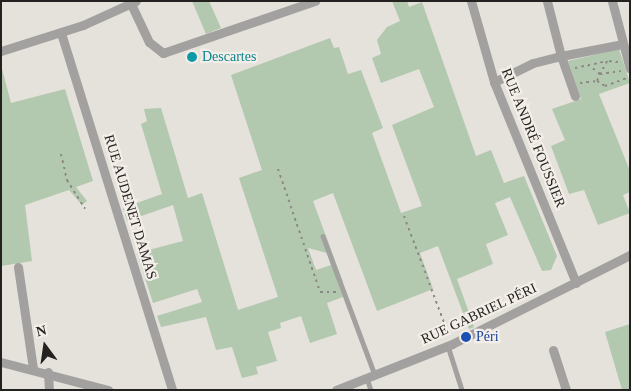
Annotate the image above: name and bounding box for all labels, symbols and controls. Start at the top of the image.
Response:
place label: Descartes [202,49,256,65]
marker: Descartes [186,51,198,63]
street label: RUE ANDRÉ FOUSSIER [497,66,569,210]
street label: RUE AUDENET DAMAS [100,132,160,282]
street label: RUE GABRIEL PÉRI [418,280,540,348]
north arrow [20,321,70,371]
text: N [35,322,48,339]
place label: Péri [476,329,499,345]
marker: Péri [460,331,472,343]

